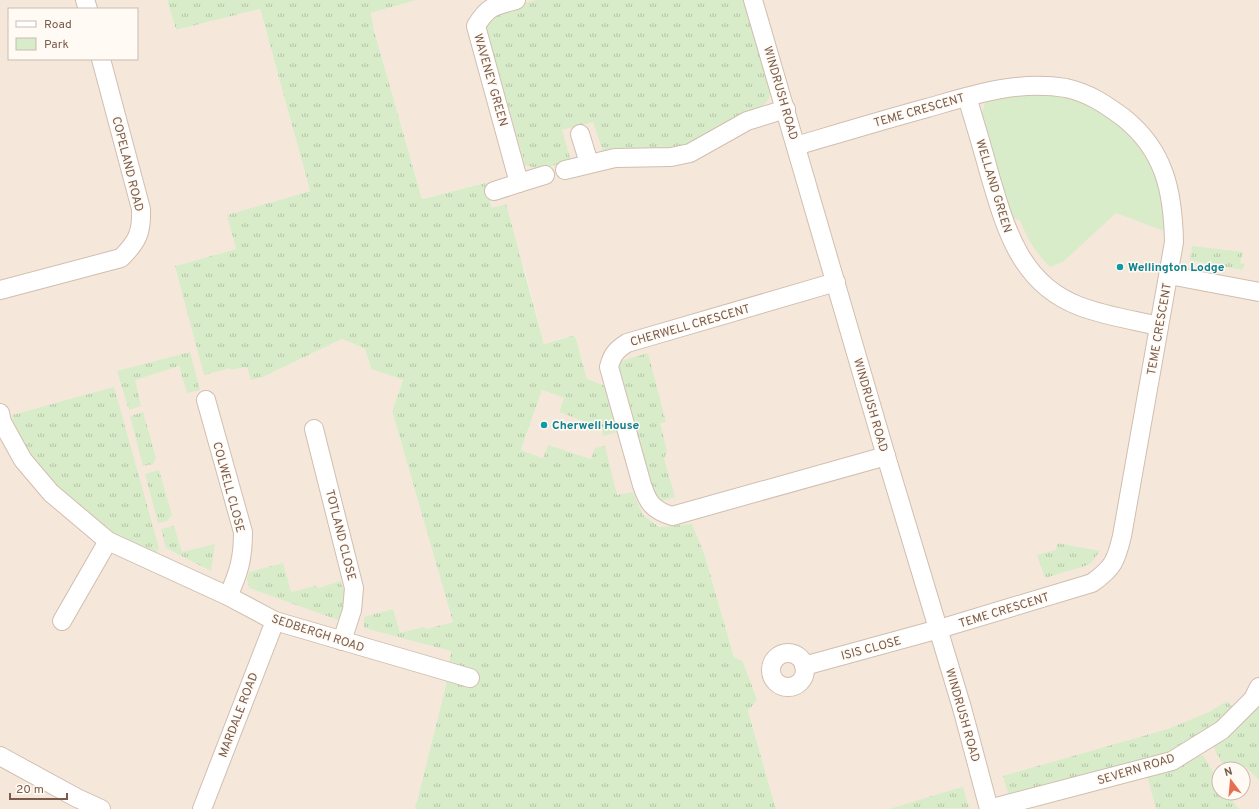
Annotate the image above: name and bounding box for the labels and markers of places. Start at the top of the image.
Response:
place label: Wellington Lodge [1128,260,1225,276]
marker: Wellington Lodge [1115,262,1125,272]
place label: Cherwell House [552,418,640,434]
marker: Cherwell House [539,420,549,430]

